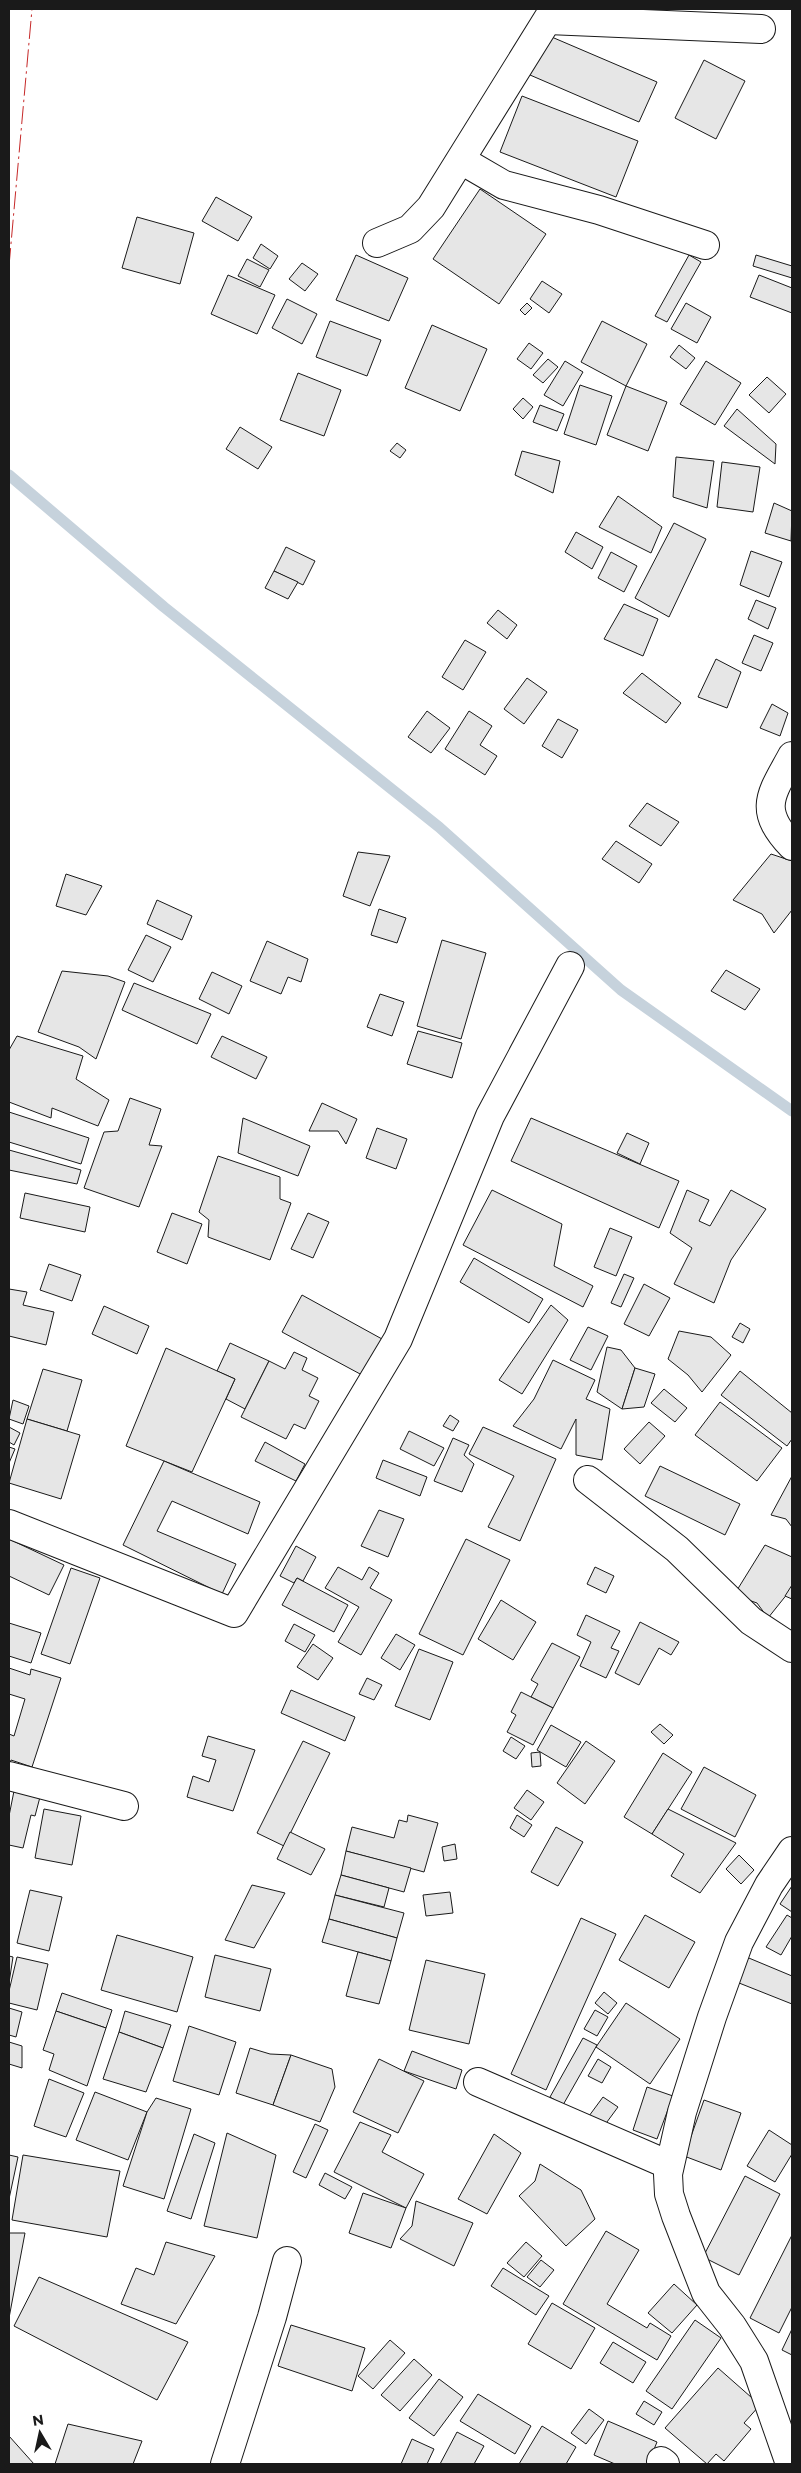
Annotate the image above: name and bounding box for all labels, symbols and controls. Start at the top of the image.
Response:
north arrow [15,2408,65,2458]
text: N [31,2410,45,2430]

